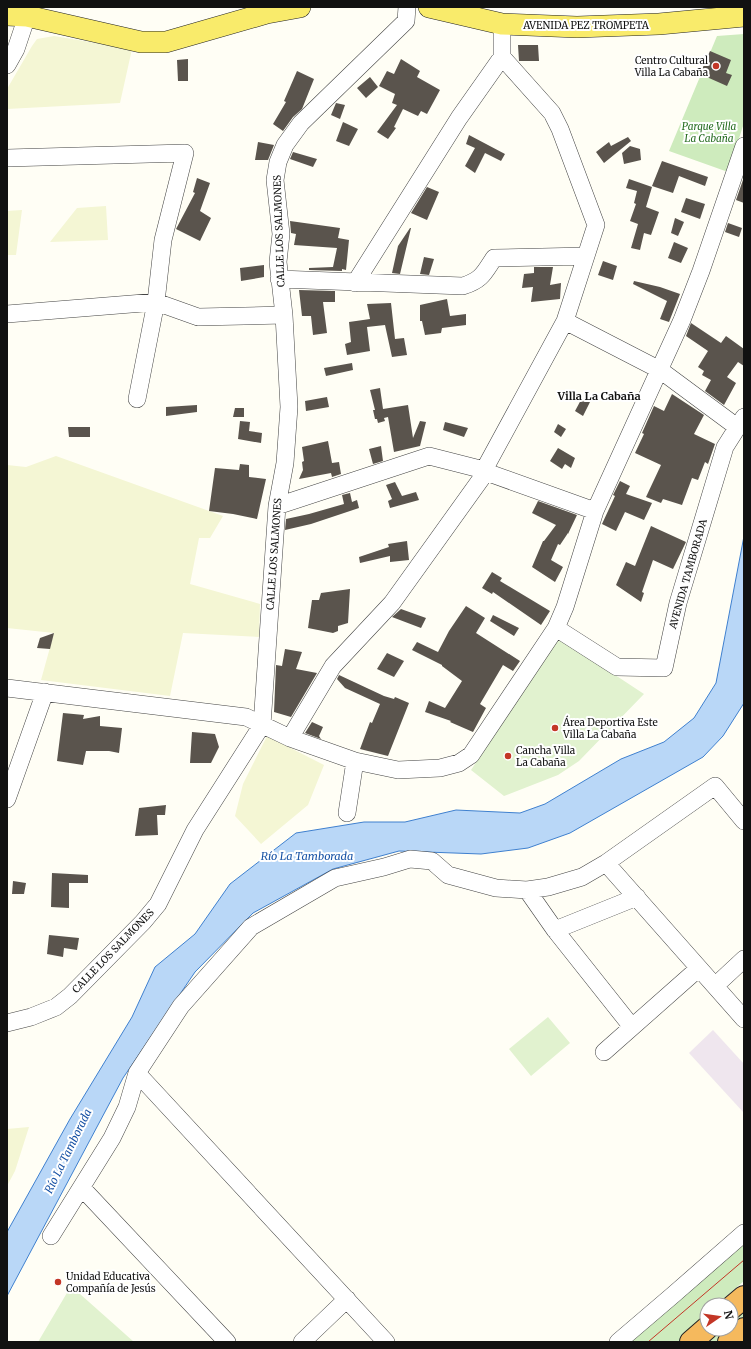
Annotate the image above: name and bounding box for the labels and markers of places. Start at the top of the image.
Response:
place label: Centro Cultural Villa La Cabaña [634,54,709,79]
marker: Centro Cultural Villa La Cabaña [711,61,721,71]
place label: Área Deportiva Este Villa La Cabaña [562,715,658,741]
marker: Área Deportiva Este Villa La Cabaña [550,723,560,733]
place label: Cancha Villa La Cabaña [516,744,576,769]
marker: Cancha Villa La Cabaña [503,751,513,761]
place label: Unidad Educativa Compañía de Jesús [66,1270,156,1295]
marker: Unidad Educativa Compañía de Jesús [53,1277,63,1287]

